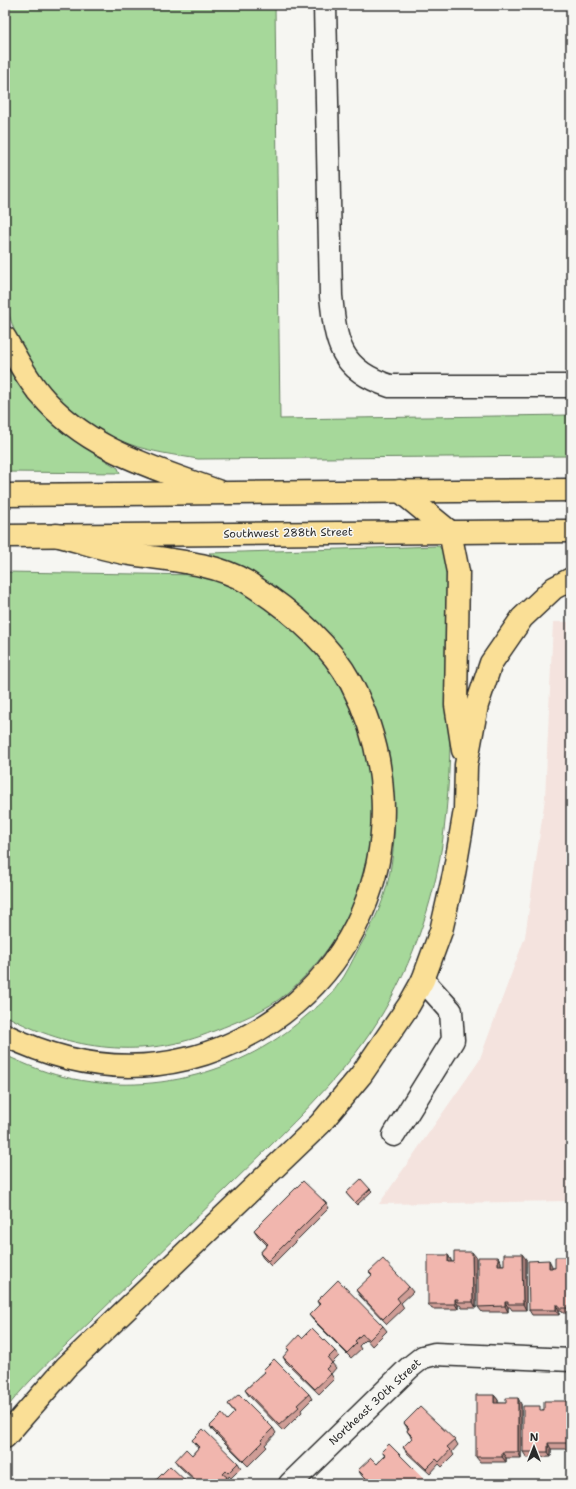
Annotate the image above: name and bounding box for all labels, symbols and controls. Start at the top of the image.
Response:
street label: Southwest 288th Street [223,524,353,542]
street label: Northeast 30th Street [326,1355,424,1449]
north arrow [514,1427,554,1467]
text: N [530,1430,539,1445]

